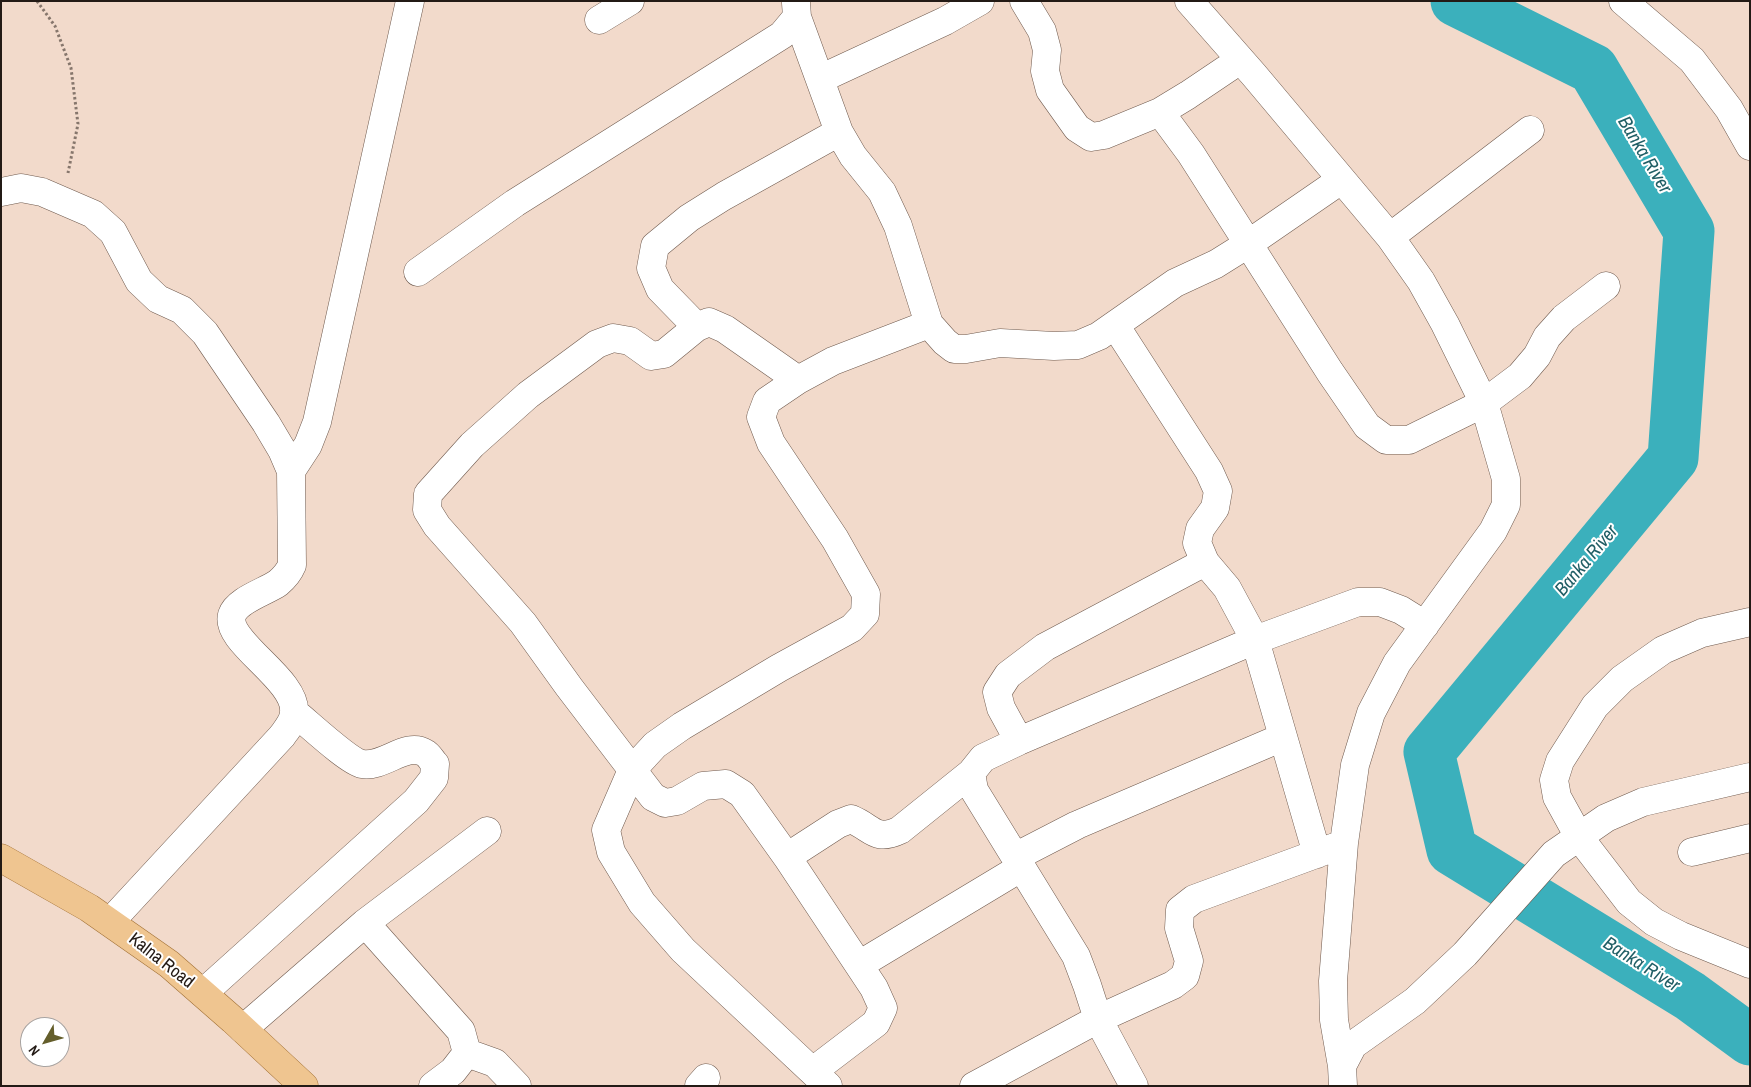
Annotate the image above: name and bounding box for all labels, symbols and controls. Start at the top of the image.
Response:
water label: Banka River [1612,112,1676,198]
water label: Banka River [1551,521,1623,601]
street label: Kalna Road [124,929,198,993]
water label: Banka River [1599,933,1683,997]
north arrow [20,1017,70,1067]
text: N [24,1042,44,1059]

